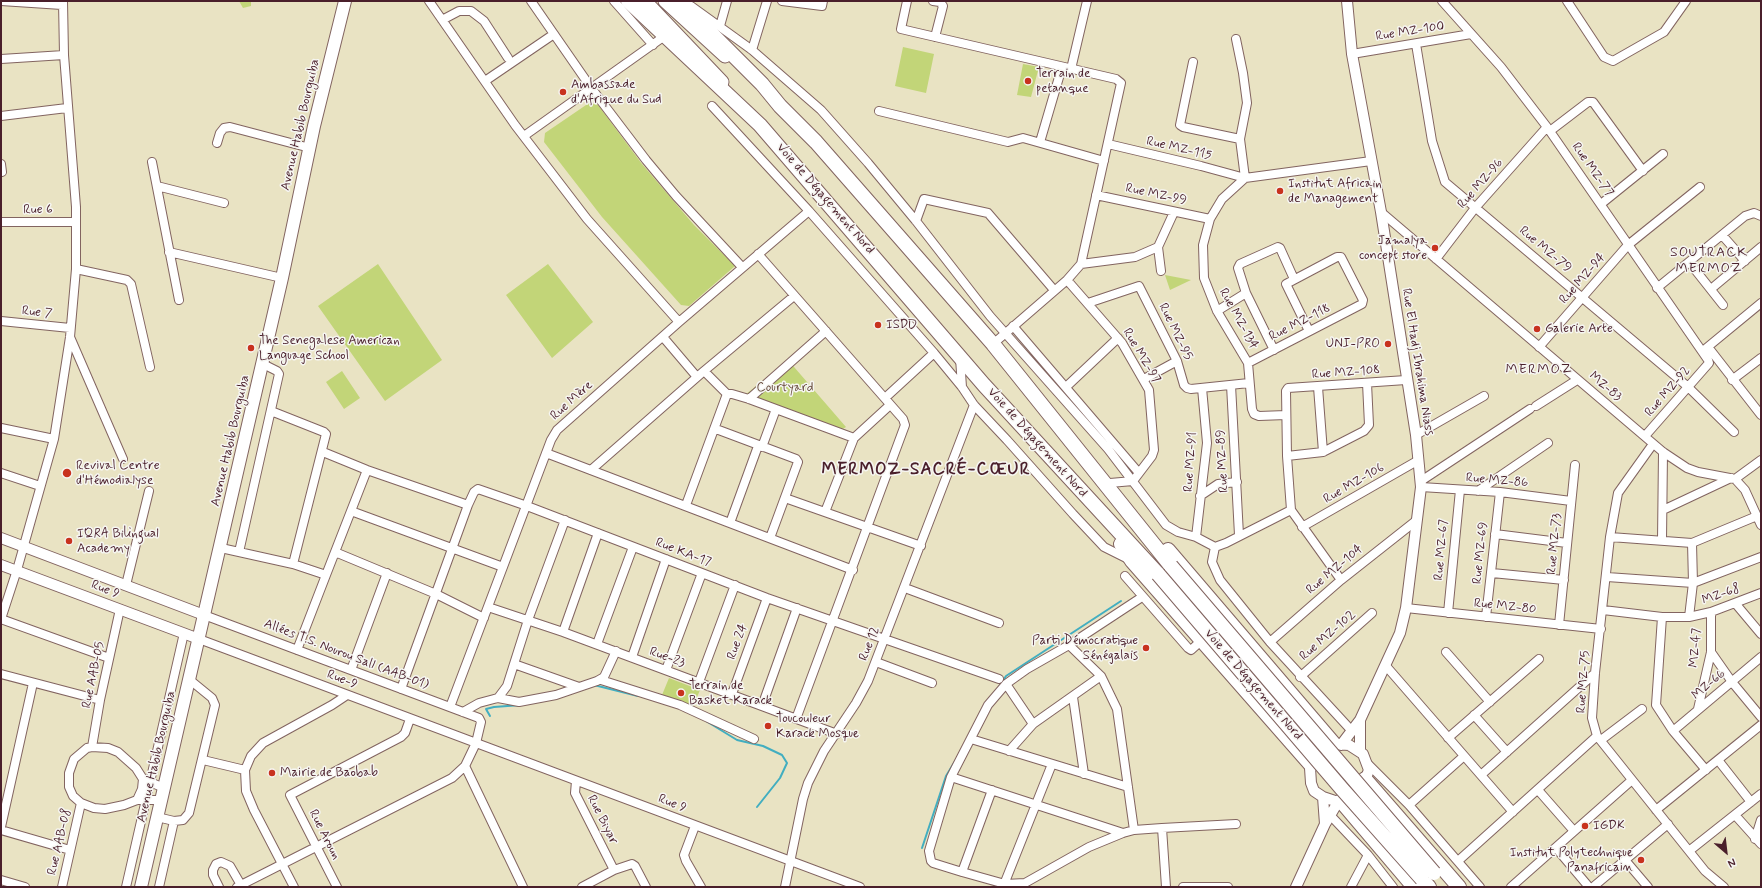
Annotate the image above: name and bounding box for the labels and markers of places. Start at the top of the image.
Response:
place label: Terrain de petanque [1036,66,1090,97]
marker: Terrain de petanque [1023,76,1033,86]
place label: Ambassade d'Afrique du Sud [571,77,662,108]
marker: Ambassade d'Afrique du Sud [558,87,568,97]
place label: Institut Africain de Management [1288,176,1382,207]
marker: Institut Africain de Management [1275,186,1285,196]
place label: Jamalya concept store [1359,233,1427,264]
marker: Jamalya concept store [1430,243,1440,253]
place label: ISDD [886,317,917,333]
marker: ISDD [873,320,883,330]
place label: Galerie Arte [1545,321,1613,337]
marker: Galerie Arte [1532,324,1542,334]
place label: The Senegalese American Language School [259,333,400,364]
place label: UNI-PRO [1326,336,1380,352]
marker: UNI-PRO [1383,339,1393,349]
marker: The Senegalese American Language School [246,343,256,353]
place label: Revival Centre d'Hémodialyse [76,458,160,489]
marker: Revival Centre d'Hémodialyse [61,467,73,479]
place label: IQRA Bilingual Academy [77,526,159,557]
marker: IQRA Bilingual Academy [64,536,74,546]
place label: Parti Démocratique Sénégalais [1032,633,1138,664]
marker: Parti Démocratique Sénégalais [1141,643,1151,653]
place label: Terrain de Basket Karack [689,678,772,709]
marker: Terrain de Basket Karack [676,688,686,698]
place label: Toucouleur Karack Mosque [776,711,859,742]
marker: Toucouleur Karack Mosque [763,721,773,731]
place label: Mairie de Baobab [280,765,378,781]
marker: Mairie de Baobab [267,768,277,778]
place label: IGDK [1593,818,1624,834]
marker: IGDK [1580,821,1590,831]
place label: Institut Polytechnique Panafricain [1510,845,1633,876]
marker: Institut Polytechnique Panafricain [1636,855,1646,865]

